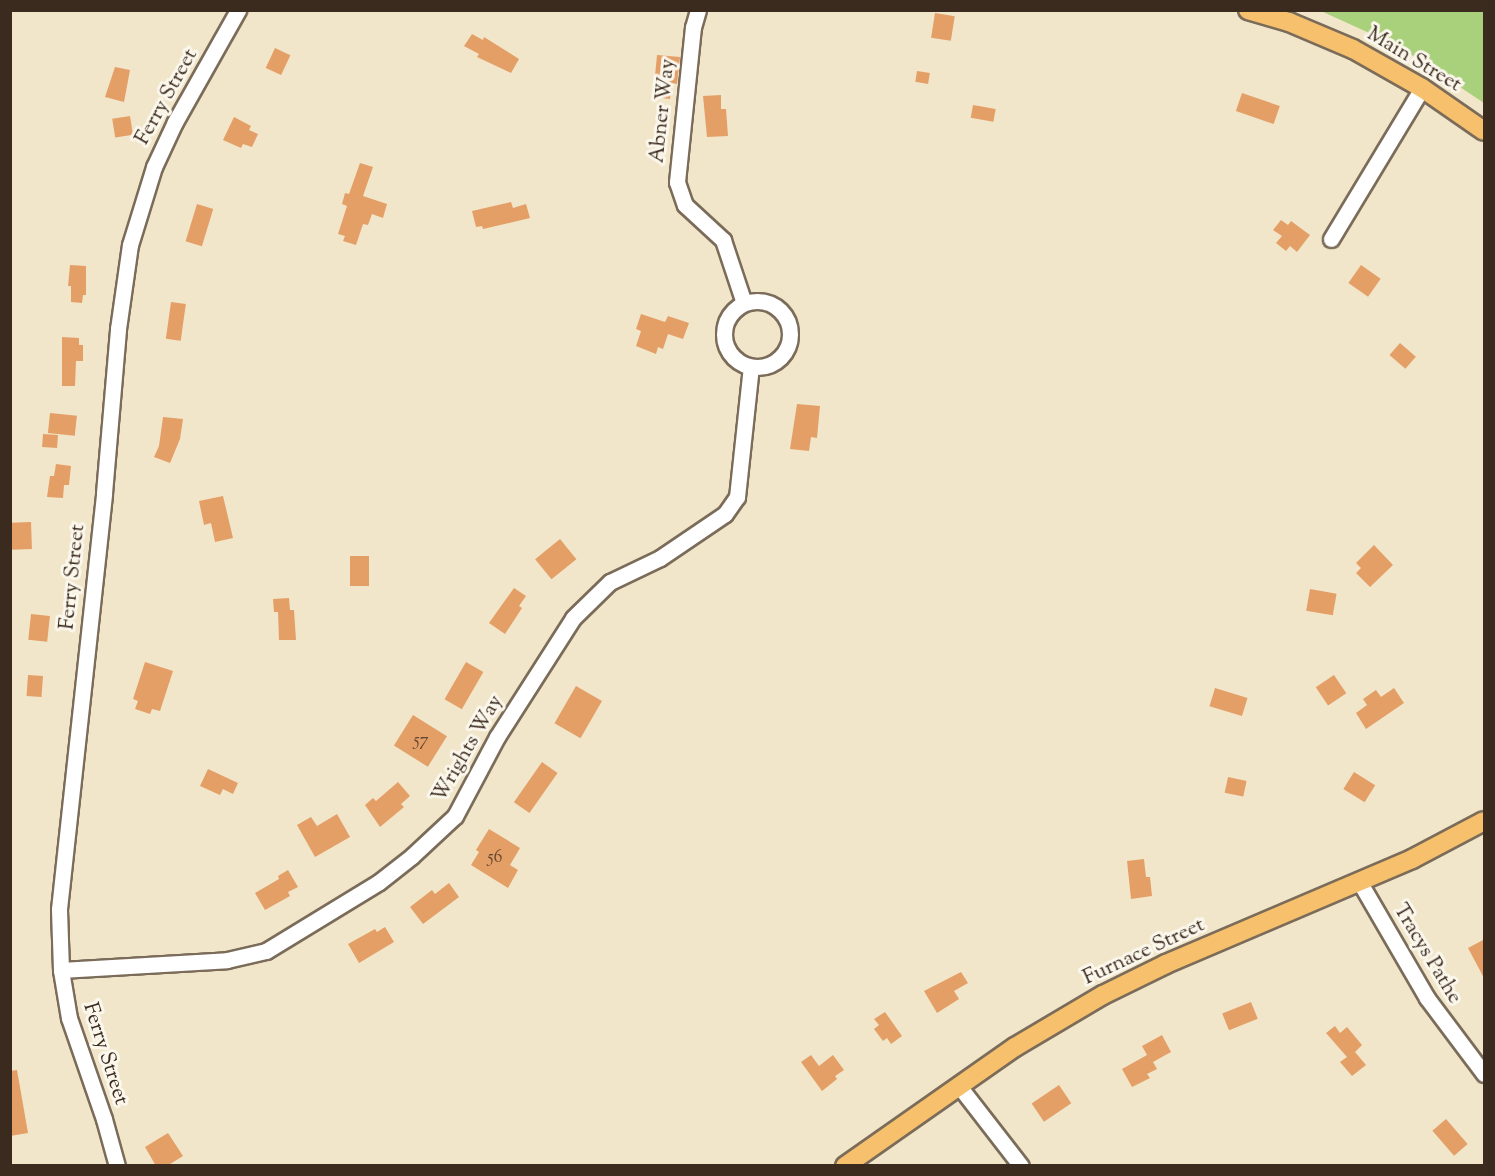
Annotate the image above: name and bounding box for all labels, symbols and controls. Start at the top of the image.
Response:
street label: Main Street [1362,22,1466,98]
street label: Ferry Street [130,45,204,149]
street label: Abner Way [645,58,681,164]
street label: Ferry Street [55,523,91,631]
street label: Wrights Way [427,691,509,807]
house number: 57 [413,730,429,752]
house number: 56 [487,847,503,869]
street label: Tracys Pathe [1387,899,1467,1009]
street label: Furnace Street [1079,913,1209,991]
street label: Ferry Street [77,1000,133,1108]

